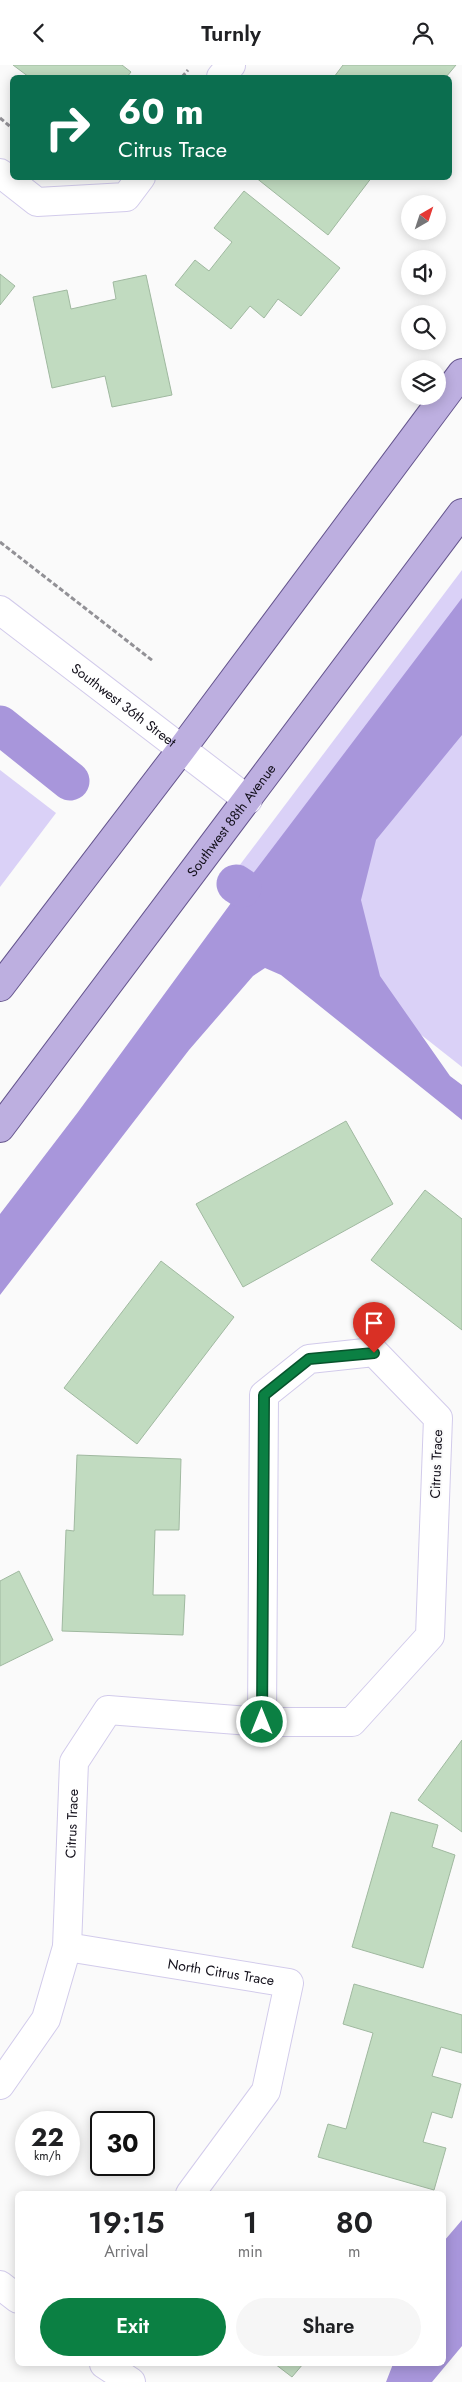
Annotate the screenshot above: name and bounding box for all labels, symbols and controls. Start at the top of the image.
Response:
text: Turnly [201,17,261,49]
icon: back [25,19,53,47]
icon: person [409,19,437,47]
text: 60 m [118,87,204,137]
icon: right [35,95,100,160]
text: Citrus Trace [118,133,227,165]
north arrow [401,195,446,240]
map controls [401,195,446,405]
button: sound [401,250,446,295]
button: search [401,305,446,350]
button: layers [401,360,446,405]
street label: Southwest 36th Street [67,658,181,752]
street label: Southwest 88th Avenue [182,759,280,881]
pin [353,1302,395,1353]
icon: arrive [360,1309,388,1337]
street label: Citrus Trace [425,1429,447,1499]
position arrow [235,1695,287,1747]
street label: Citrus Trace [60,1788,83,1859]
street label: North Citrus Trace [166,1953,276,1990]
speed limit sign: 30 [90,2111,155,2176]
text: 22 [31,2119,64,2155]
text: km/h [34,2147,61,2165]
text: 19:15 [88,2201,165,2244]
text: 1 [243,2201,258,2244]
text: 80 [336,2201,373,2244]
text: Arrival [104,2240,148,2263]
text: min [238,2240,263,2263]
text: m [348,2240,361,2263]
button: Exit [40,2298,226,2356]
button: Share [236,2298,421,2356]

